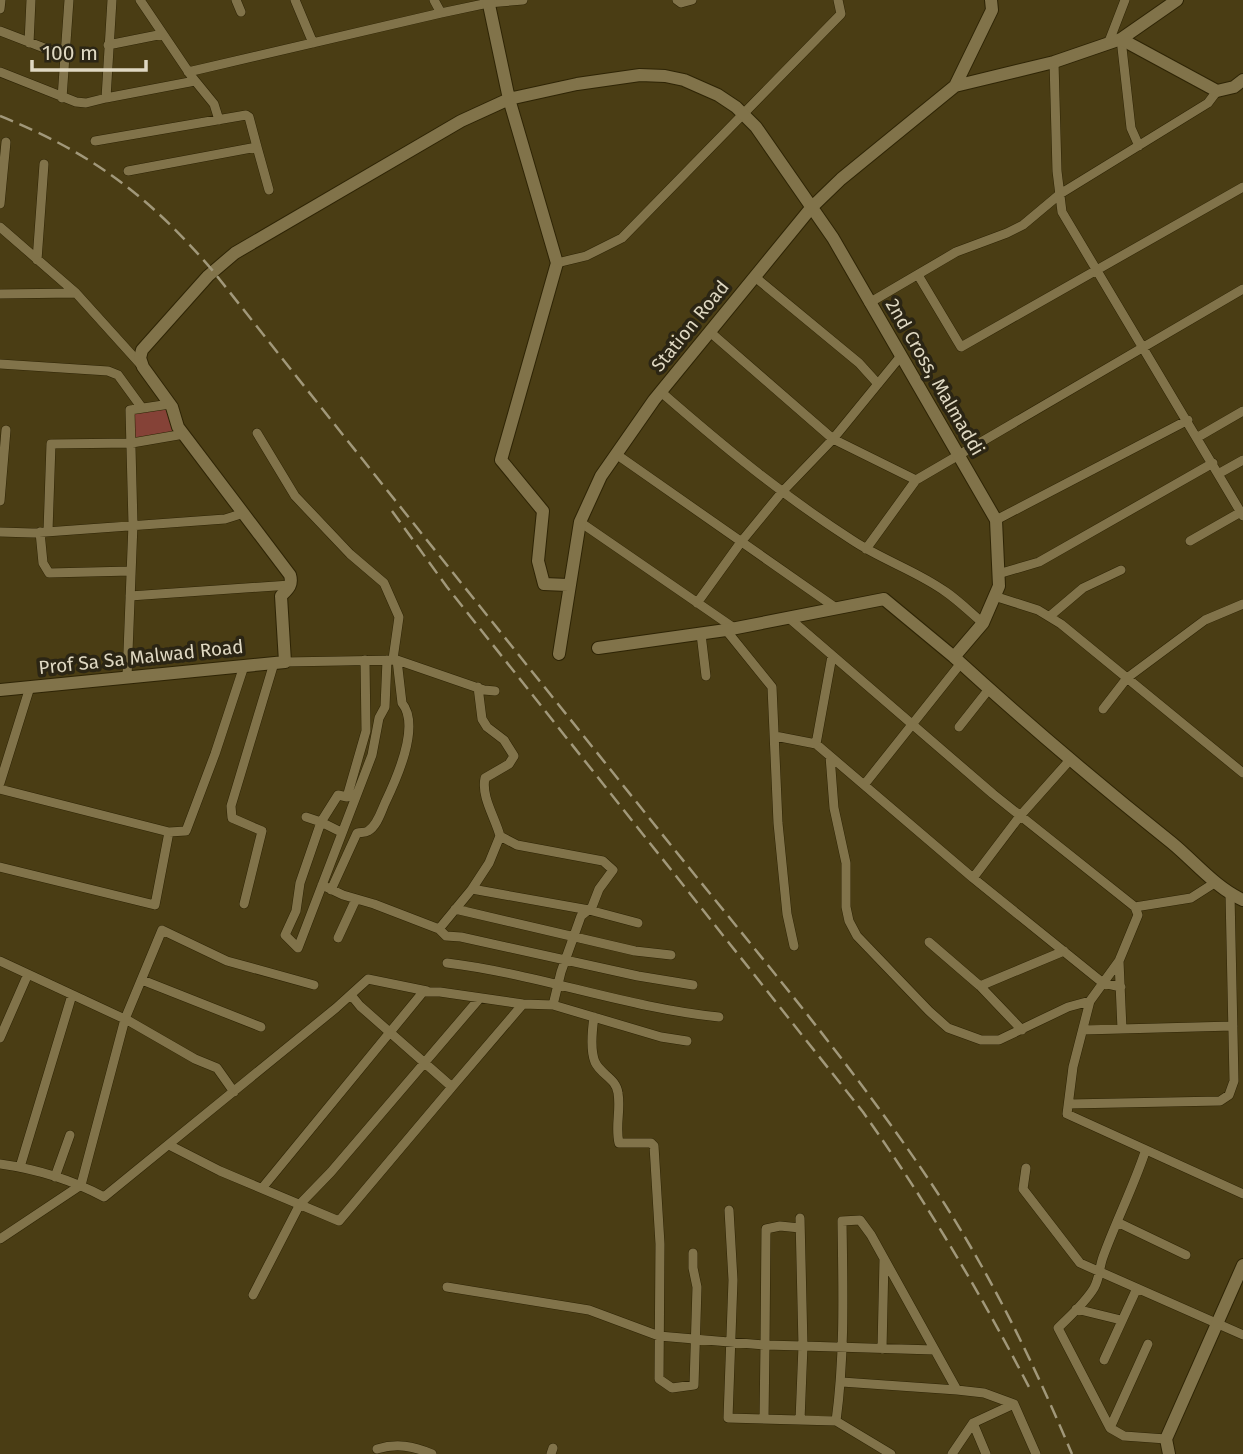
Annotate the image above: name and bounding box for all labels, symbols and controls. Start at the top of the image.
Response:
scale bar [32,28,145,72]
text: 100 m [42,40,98,66]
street label: Station Road [646,276,734,376]
street label: 2nd Cross, Malmaddi [881,294,989,460]
street label: Prof Sa Sa Malwad Road [37,635,245,679]

